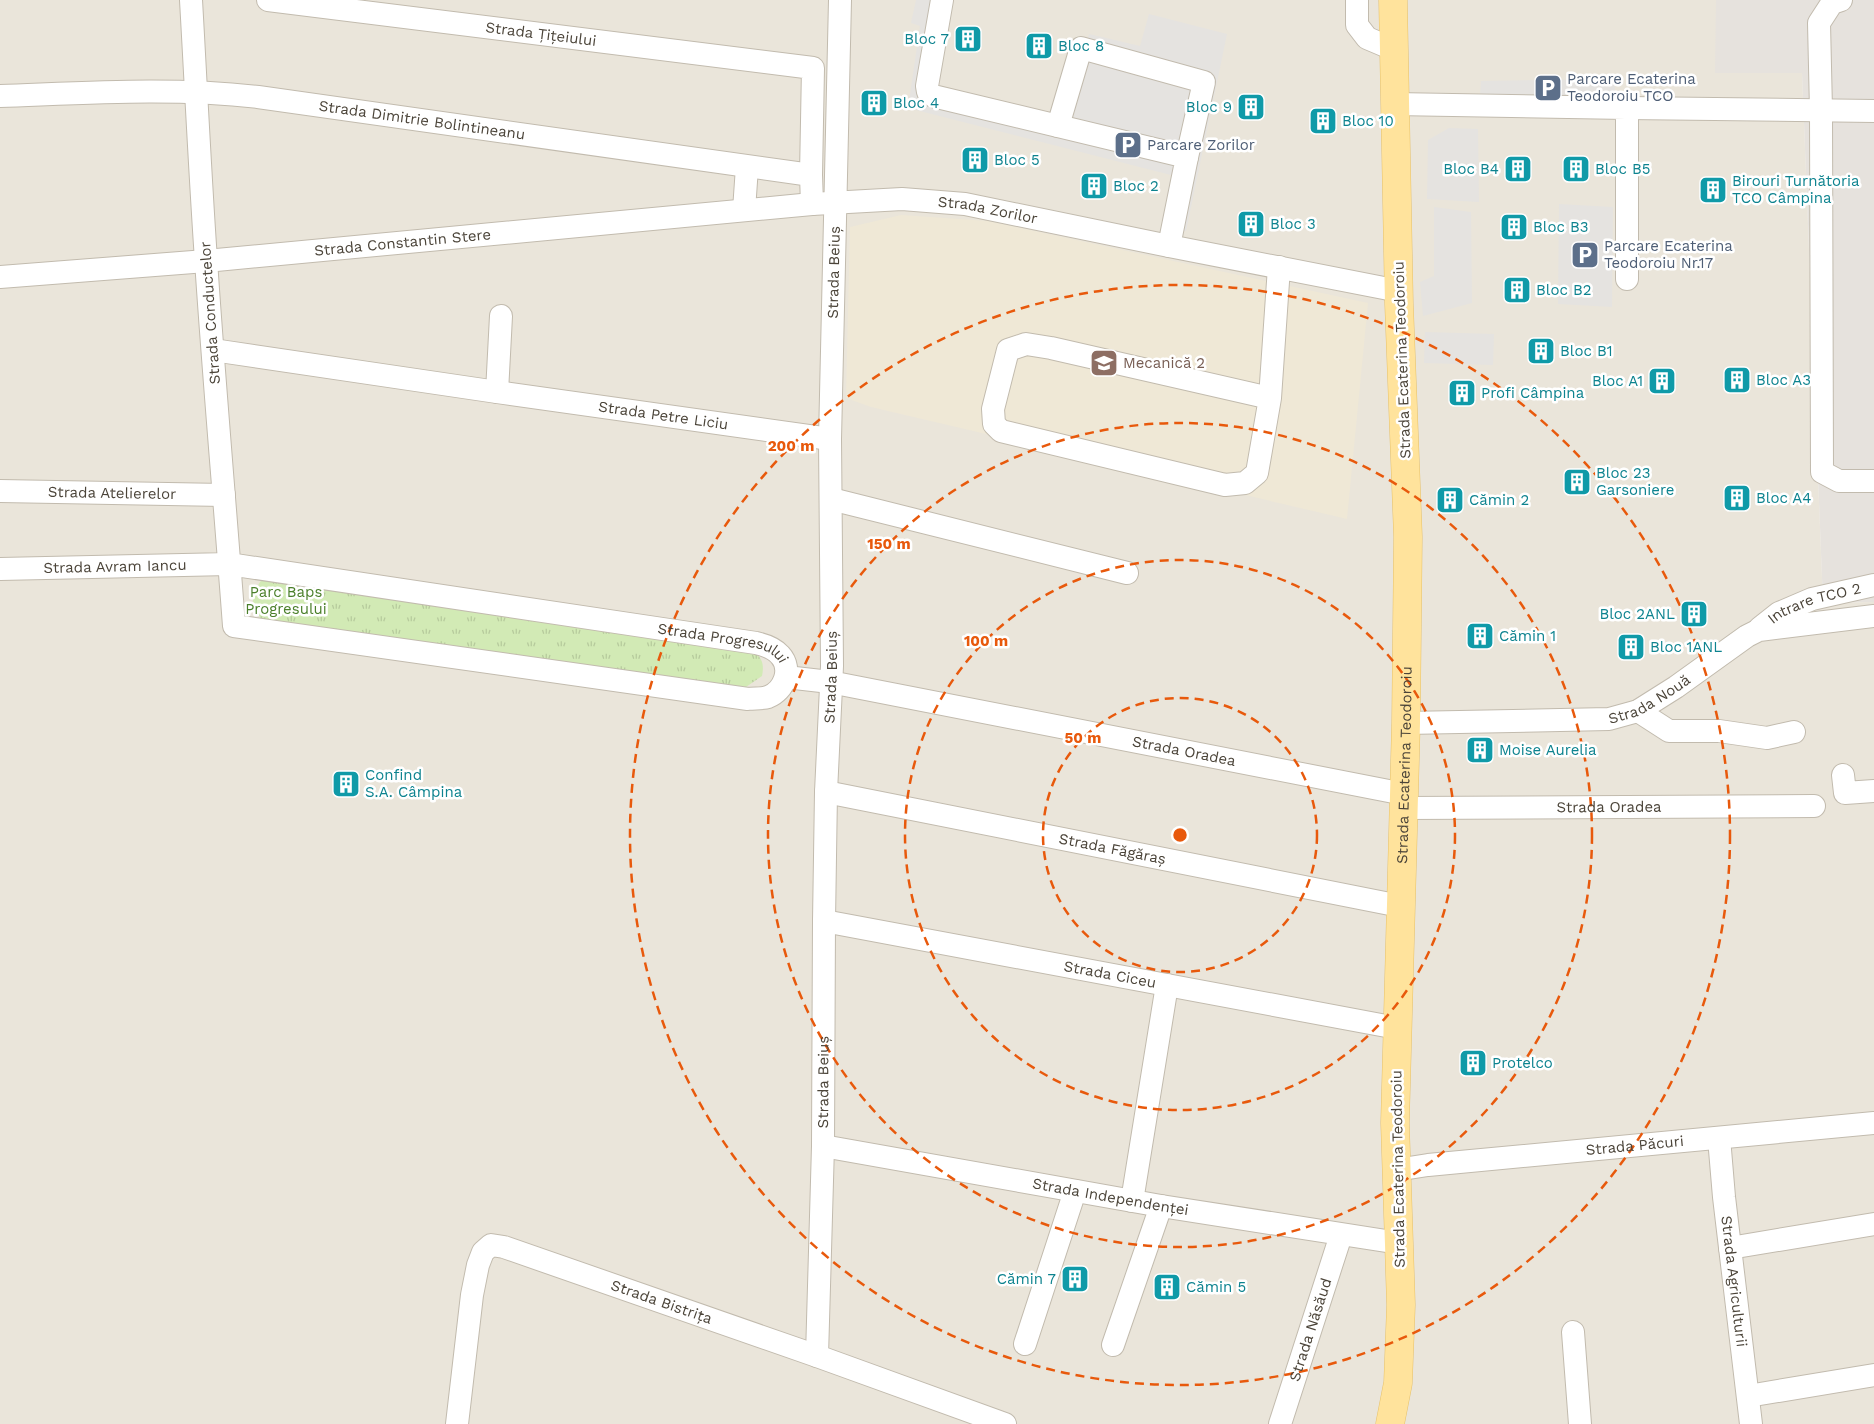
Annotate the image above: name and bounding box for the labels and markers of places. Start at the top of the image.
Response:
building icon: Bloc 7 [953,24,983,54]
place label: Bloc 7 [904,30,949,48]
building icon: Bloc 8 [1024,31,1054,61]
place label: Bloc 8 [1058,37,1104,55]
place label: Parcare Ecaterina Teodoroiu TCO [1567,70,1696,105]
parking icon: Parcare Ecaterina Teodoroiu TCO [1533,73,1563,103]
building icon: Bloc 4 [859,88,889,118]
building icon: Bloc 9 [1236,92,1266,122]
place label: Bloc 4 [893,94,939,112]
place label: Bloc 9 [1186,98,1232,116]
building icon: Bloc 10 [1308,106,1338,136]
place label: Bloc 10 [1342,112,1394,130]
parking icon: Parcare Zorilor [1113,130,1143,160]
place label: Parcare Zorilor [1147,136,1255,154]
building icon: Bloc 5 [960,145,990,175]
place label: Bloc 5 [994,151,1040,169]
building icon: Bloc B4 [1503,154,1533,184]
building icon: Bloc B5 [1561,154,1591,184]
place label: Bloc B4 [1443,160,1499,178]
place label: Bloc B5 [1595,160,1650,178]
building icon: Bloc 2 [1079,171,1109,201]
place label: Birouri Turnătoria TCO Câmpina [1732,172,1860,207]
building icon: Birouri Turnătoria TCO Câmpina [1698,175,1728,205]
place label: Bloc 2 [1113,177,1159,195]
building icon: Bloc 3 [1236,209,1266,239]
building icon: Bloc B3 [1499,212,1529,242]
place label: Bloc 3 [1270,215,1316,233]
place label: Bloc B3 [1533,218,1588,236]
place label: Parcare Ecaterina Teodoroiu Nr.17 [1604,237,1733,272]
parking icon: Parcare Ecaterina Teodoroiu Nr.17 [1570,240,1600,270]
building icon: Bloc B2 [1502,275,1532,305]
place label: Bloc B2 [1536,281,1591,299]
building icon: Bloc B1 [1526,336,1556,366]
place label: Bloc B1 [1560,342,1613,360]
school or university icon: Mecanică 2 [1089,348,1119,378]
place label: Mecanică 2 [1123,354,1205,372]
building icon: Bloc A3 [1722,365,1752,395]
building icon: Bloc A1 [1647,366,1677,396]
place label: Bloc A3 [1756,371,1811,389]
place label: Bloc A1 [1592,372,1643,390]
building icon: Profi Câmpina [1447,378,1477,408]
place label: Profi Câmpina [1481,384,1585,402]
place label: Bloc 23 Garsoniere [1596,464,1675,499]
building icon: Bloc 23 Garsoniere [1562,467,1592,497]
building icon: Bloc A4 [1722,483,1752,513]
building icon: Cămin 2 [1435,485,1465,515]
place label: Bloc A4 [1756,489,1811,507]
place label: Cămin 2 [1469,491,1529,509]
building icon: Bloc 2ANL [1679,599,1709,629]
place label: Bloc 2ANL [1599,605,1675,623]
building icon: Cămin 1 [1465,621,1495,651]
place label: Cămin 1 [1499,627,1556,645]
building icon: Bloc 1ANL [1616,632,1646,662]
place label: Bloc 1ANL [1650,638,1722,656]
building icon: Moise Aurelia [1465,735,1495,765]
place label: Moise Aurelia [1499,741,1597,759]
place label: Confind S.A. Câmpina [365,766,463,801]
building icon: Confind S.A. Câmpina [331,769,361,799]
centre of rings [1171,826,1189,844]
building icon: Protelco [1458,1048,1488,1078]
place label: Protelco [1492,1054,1553,1072]
building icon: Cămin 7 [1060,1264,1090,1294]
place label: Cămin 7 [997,1270,1056,1288]
building icon: Cămin 5 [1152,1272,1182,1302]
place label: Cămin 5 [1186,1278,1246,1296]

